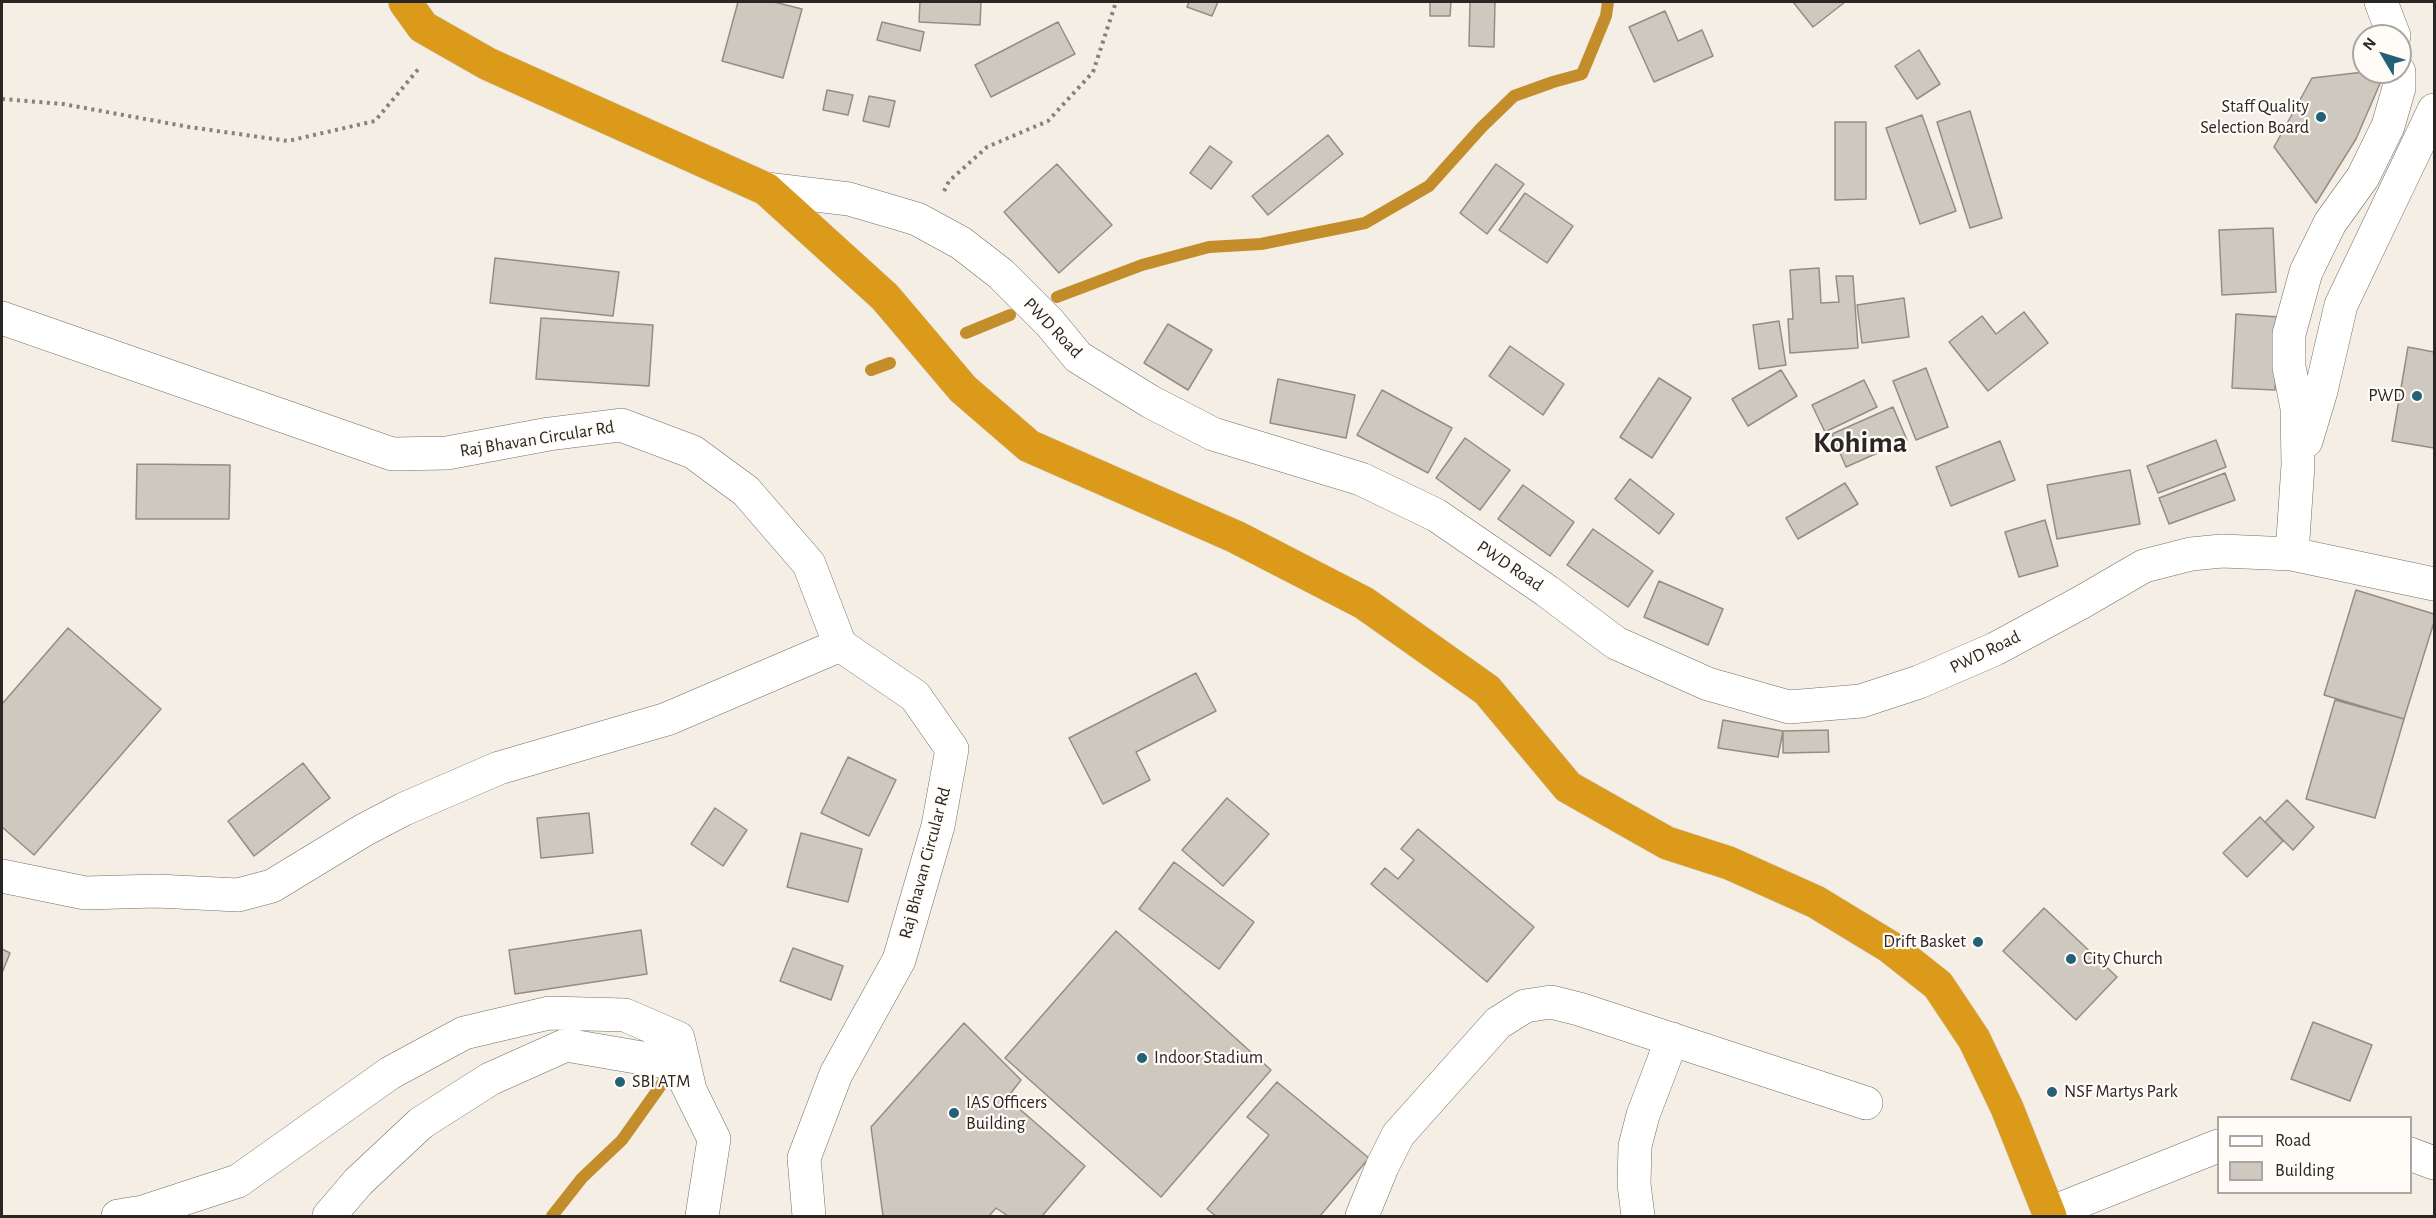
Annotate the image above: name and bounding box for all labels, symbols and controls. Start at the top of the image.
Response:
north arrow [2352,24,2412,84]
text: N [2360,35,2379,53]
place label: Staff Quality Selection Board [2200,96,2309,138]
marker: Staff Quality Selection Board [2314,110,2328,124]
street label: PWD Road [1019,293,1087,363]
place label: PWD [2368,385,2405,407]
marker: PWD [2410,389,2424,403]
street label: Raj Bhavan Circular Rd [458,416,616,462]
district label: Kohima [1813,425,1907,461]
street label: PWD Road [1473,536,1547,596]
street label: PWD Road [1946,626,2024,678]
street label: Raj Bhavan Circular Rd [894,785,956,941]
place label: Drift Basket [1883,931,1966,953]
marker: Drift Basket [1971,935,1985,949]
place label: City Church [2083,948,2163,970]
marker: City Church [2064,952,2078,966]
place label: Indoor Stadium [1154,1047,1263,1069]
marker: Indoor Stadium [1135,1051,1149,1065]
place label: SBI ATM [632,1071,690,1093]
marker: SBI ATM [613,1075,627,1089]
place label: NSF Martys Park [2064,1081,2178,1103]
marker: NSF Martys Park [2045,1085,2059,1099]
place label: IAS Officers Building [966,1092,1047,1134]
marker: IAS Officers Building [947,1106,961,1120]
legend [2217,1116,2412,1194]
text: Road [2275,1132,2311,1150]
text: Building [2275,1162,2334,1180]

